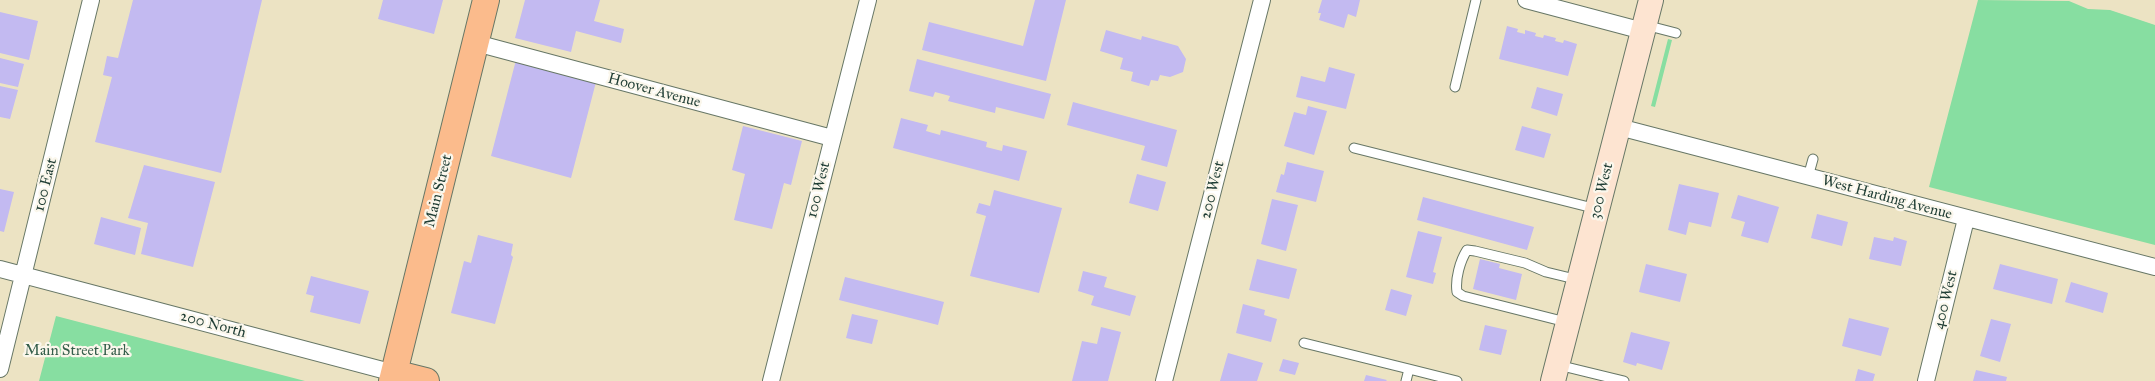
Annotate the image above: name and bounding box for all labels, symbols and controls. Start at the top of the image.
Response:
street label: Hoover Avenue [606,70,702,112]
street label: Main Street [421,153,457,229]
street label: 100 East [31,156,61,214]
street label: 200 West [1197,159,1229,221]
street label: 100 West [803,160,835,220]
street label: 300 West [1586,161,1618,221]
street label: West Harding Avenue [1820,172,1954,224]
street label: 400 West [1930,269,1962,331]
street label: 200 North [178,308,248,342]
park label: Main Street Park [25,342,129,360]

